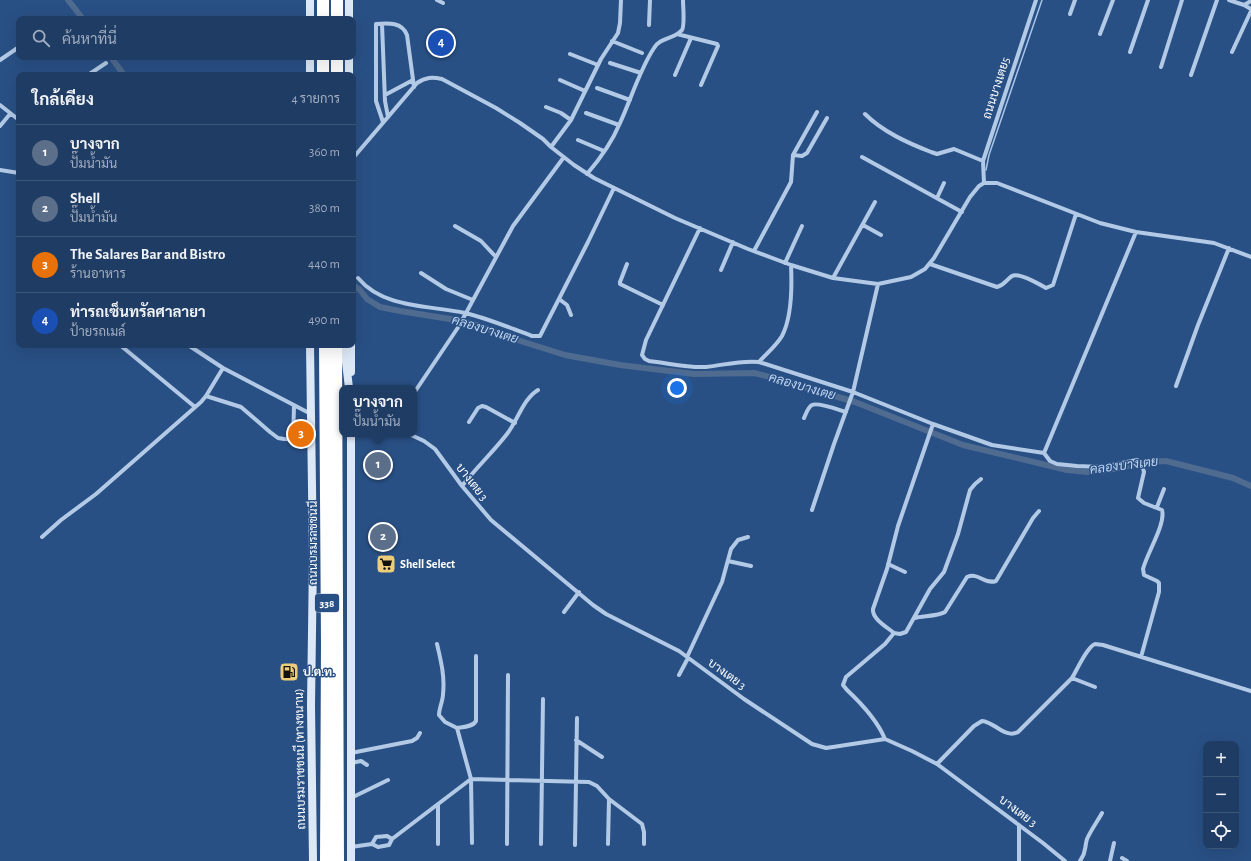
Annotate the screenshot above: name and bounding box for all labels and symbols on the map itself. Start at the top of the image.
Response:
pin: 4 [428,28,454,58]
street label: ถนนบางเตย5 [980,56,1012,120]
water label: คลองบางเตย [450,314,520,346]
water label: คลองบางเตย [767,371,837,403]
your location [667,378,687,398]
pin: 3 [288,419,314,449]
pin: 1 [365,450,391,480]
water label: คลองบางเตย [1089,455,1160,477]
street label: บางเตย 3 [454,461,490,503]
street label: ถนนบรมราชชนนี [305,500,319,585]
pin: 2 [370,522,396,552]
supermarket icon: Shell Select [375,553,397,575]
place label: Shell Select [400,558,455,570]
road number: 338 [315,594,339,612]
street label: บางเตย 3 [706,656,748,692]
fuel station icon: ป.ต.ท. [278,661,300,683]
place label: ป.ต.ท. [303,666,335,678]
street label: ถนนบรมราชชนนี (ทางขนาน) [291,688,307,830]
street label: บางเตย 3 [997,793,1039,829]

